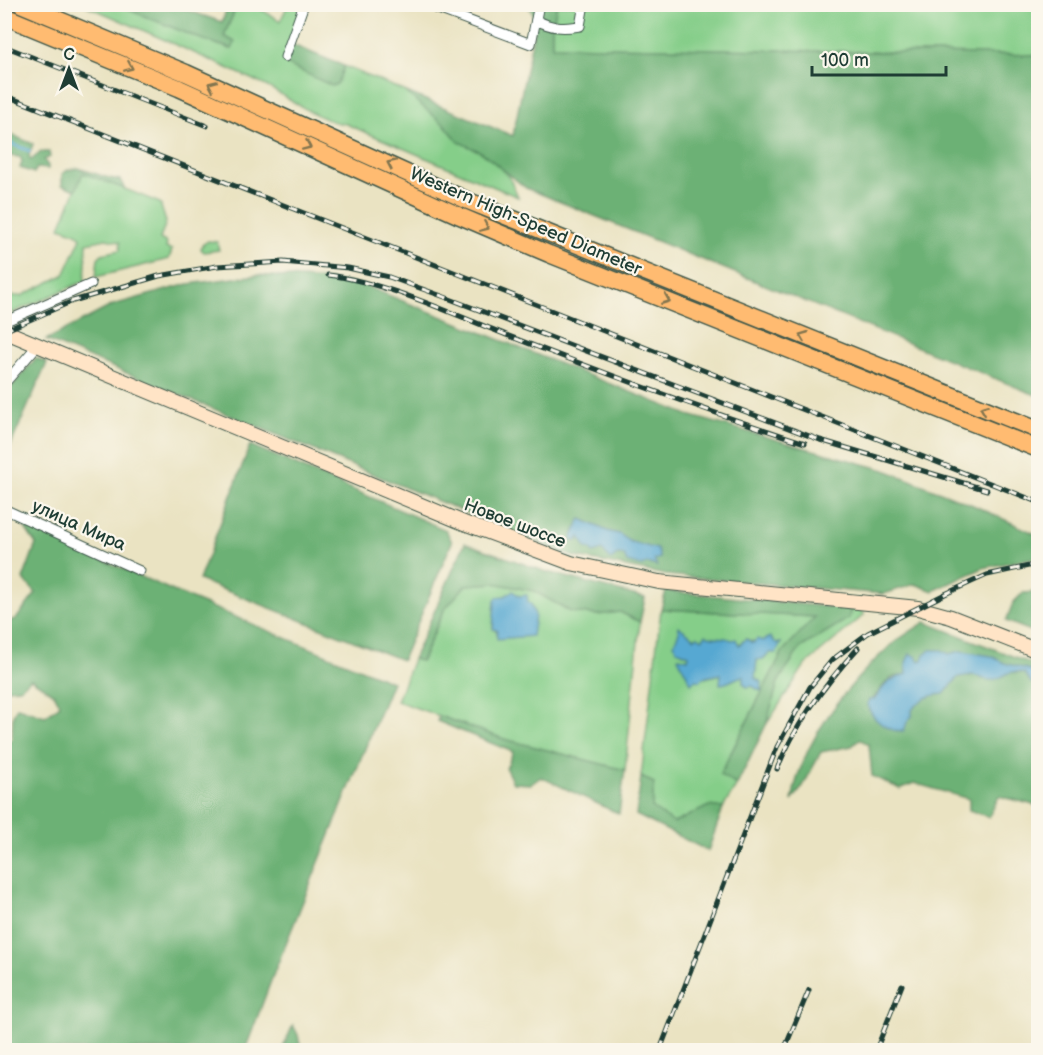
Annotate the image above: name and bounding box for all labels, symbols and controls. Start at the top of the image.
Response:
north arrow [39,39,99,99]
scale bar [812,39,946,77]
text: С [63,46,75,65]
text: 100 m [821,50,869,71]
one-way arrow [123,60,134,72]
one-way arrow [208,80,219,92]
one-way arrow [301,139,312,151]
one-way arrow [386,160,397,172]
street label: Western High-Speed Diameter [407,163,645,280]
one-way arrow [479,220,490,232]
one-way arrow [659,293,670,305]
one-way arrow [798,331,809,343]
one-way arrow [979,404,990,416]
street label: Новое шоссе [461,494,569,553]
street label: улица Мира [29,495,129,556]

